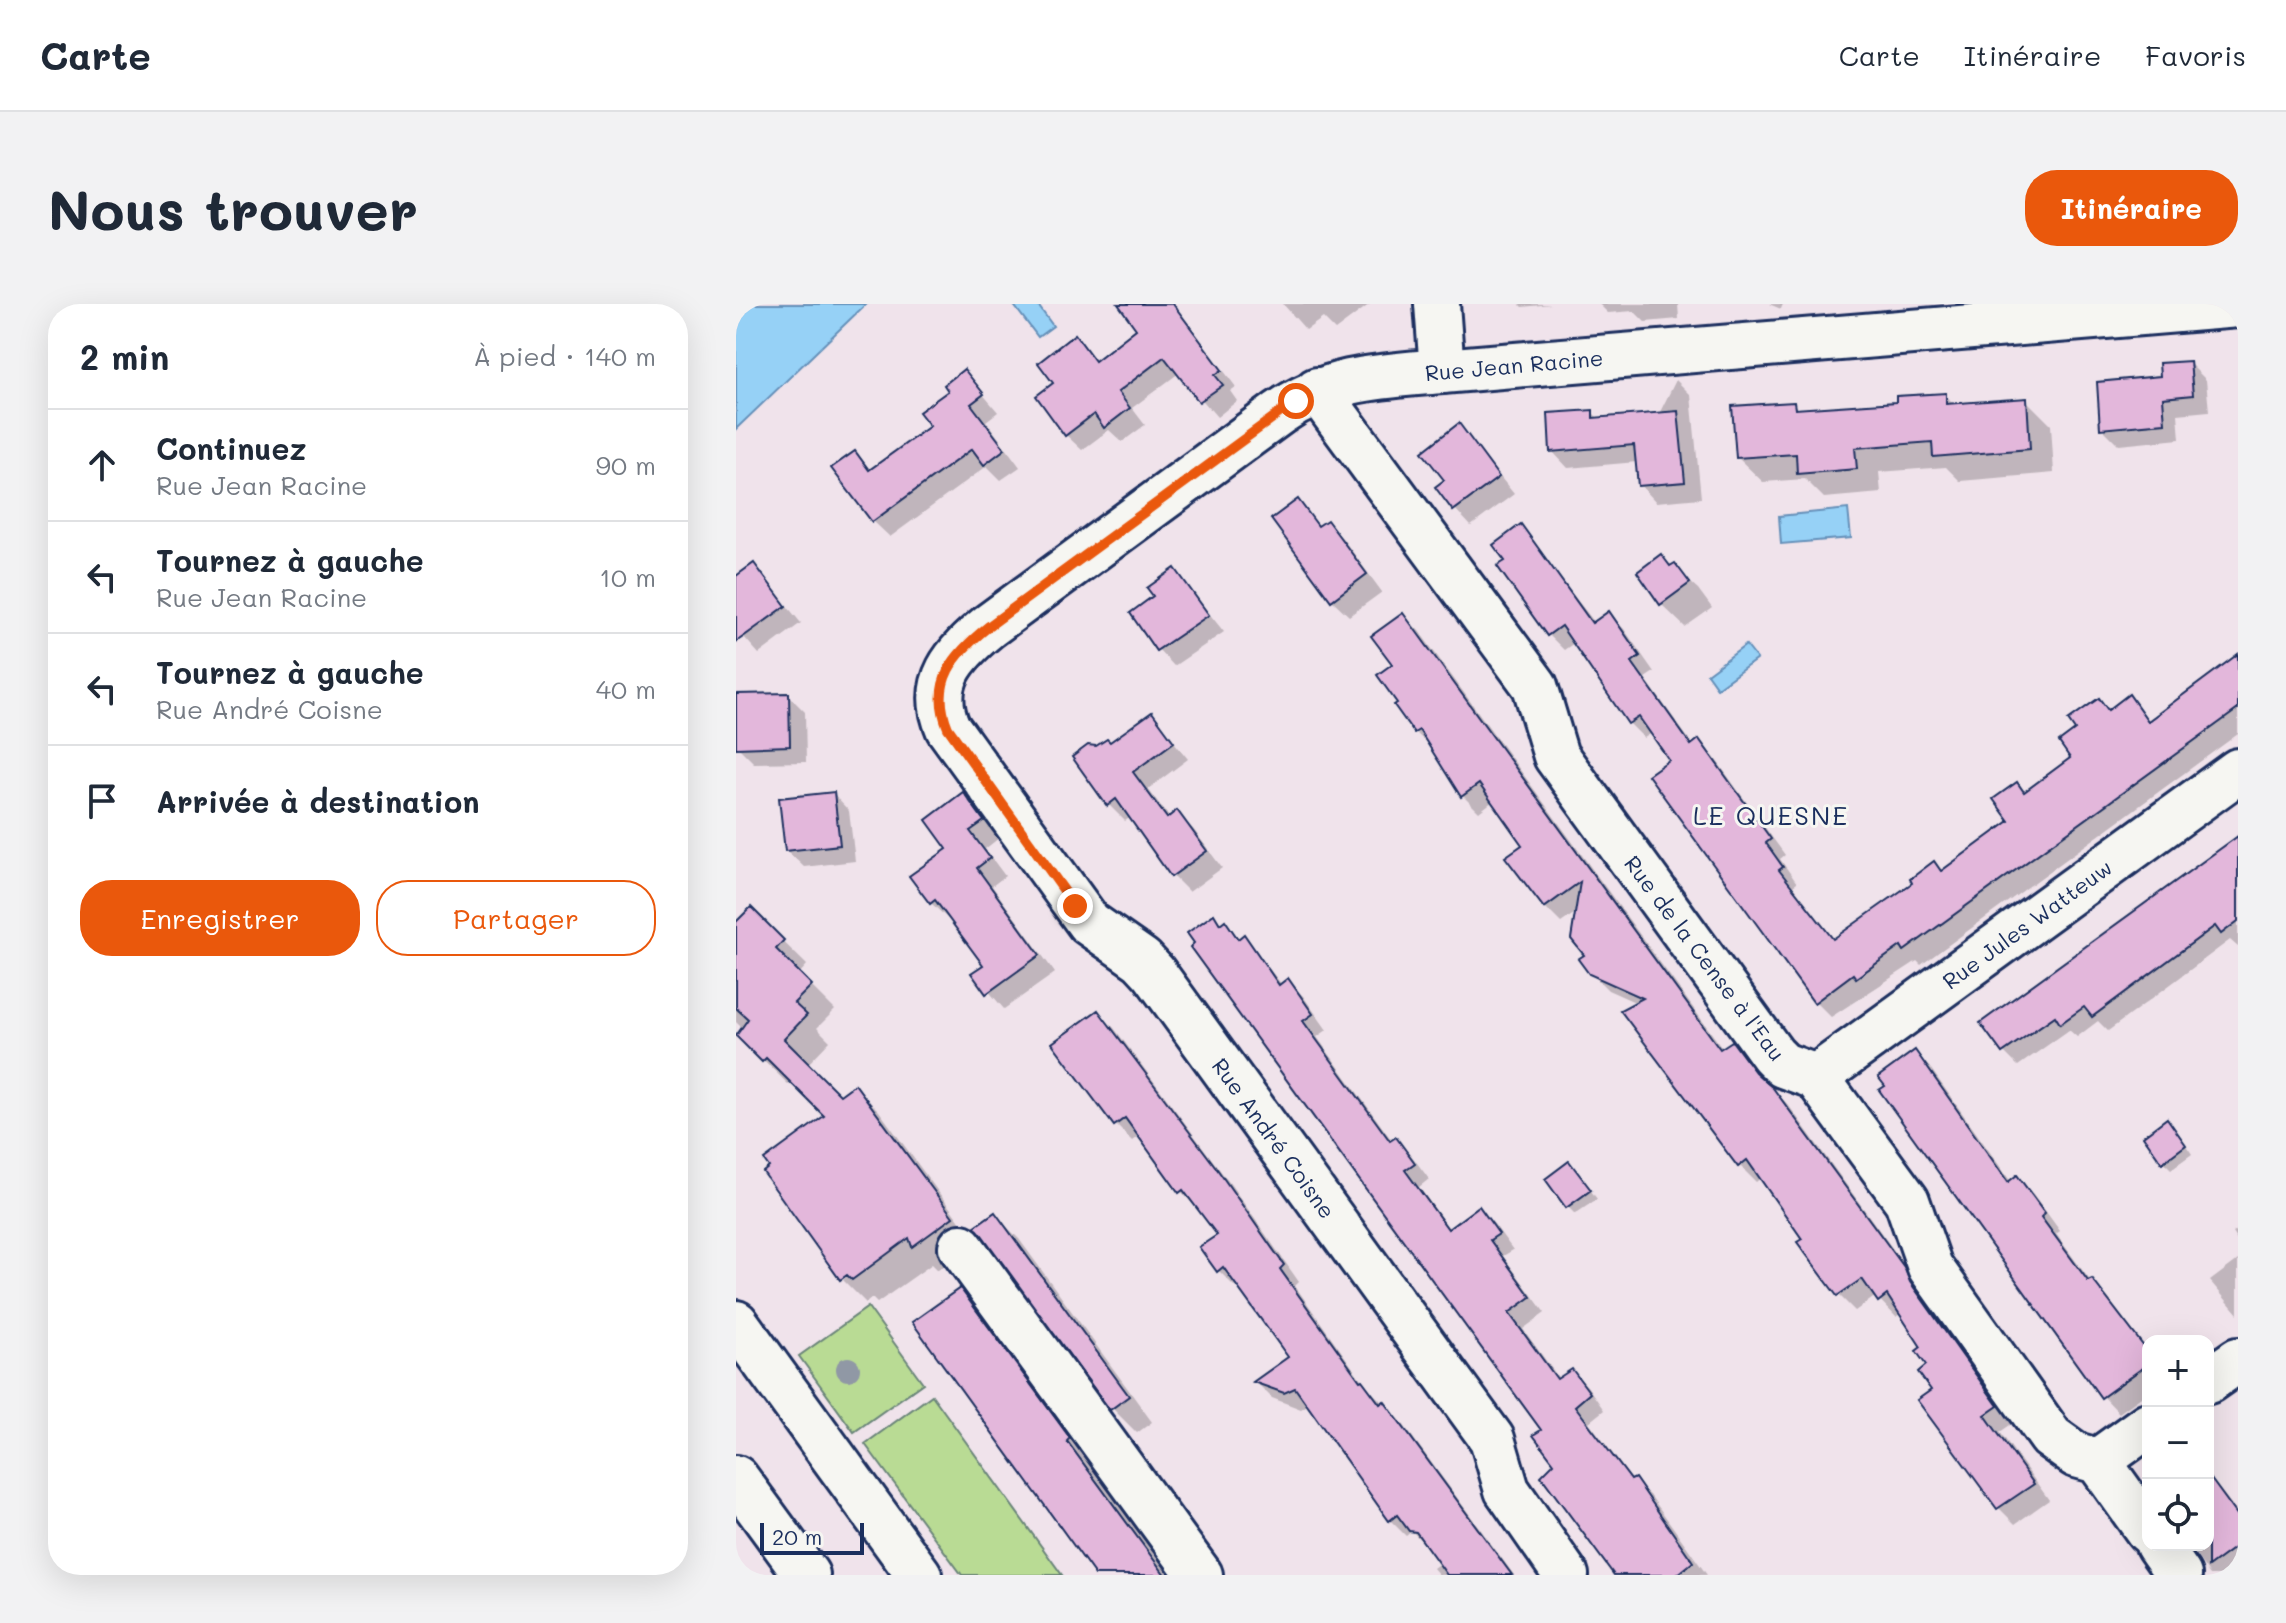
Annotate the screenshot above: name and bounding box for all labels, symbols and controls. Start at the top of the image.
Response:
text: Carte [40,30,151,80]
text: Carte [1839,37,1920,73]
text: Itinéraire [1964,37,2101,73]
text: Favoris [2145,37,2246,73]
button: Itinéraire [2025,170,2238,246]
text: Nous trouver [48,172,418,245]
text: 2 min [80,334,169,379]
text: À pied · 140 m [473,339,656,373]
street label: Rue Jean Racine [1424,343,1604,387]
route start [1278,383,1314,419]
text: Continuez [156,428,306,468]
icon: ahead [80,443,124,487]
text: 90 m [596,448,656,482]
text: Rue Jean Racine [156,468,367,502]
text: Tournez à gauche [156,540,424,580]
icon: left [80,555,124,599]
text: 10 m [599,560,656,594]
text: Rue Jean Racine [156,580,367,614]
text: Tournez à gauche [156,652,424,692]
icon: left [80,667,124,711]
text: 40 m [596,672,656,706]
text: Rue André Coisne [156,692,383,726]
icon: arrive [80,779,124,823]
text: Arrivée à destination [156,781,479,821]
district label: LE QUESNE [1693,798,1849,832]
street label: Rue de la Cense à l'Eau [1618,849,1792,1067]
street label: Rue Jules Watteuw [1936,853,2118,995]
button: Enregistrer [80,880,360,956]
button: Partager [376,880,656,956]
route end [1057,888,1093,924]
street label: Rue André Coisne [1206,1052,1342,1224]
map controls [2142,1335,2214,1551]
button: + [2142,1335,2214,1407]
button: − [2142,1407,2214,1479]
button: locate [2142,1479,2214,1551]
scale bar [760,1519,864,1555]
text: 20 m [772,1522,822,1551]

